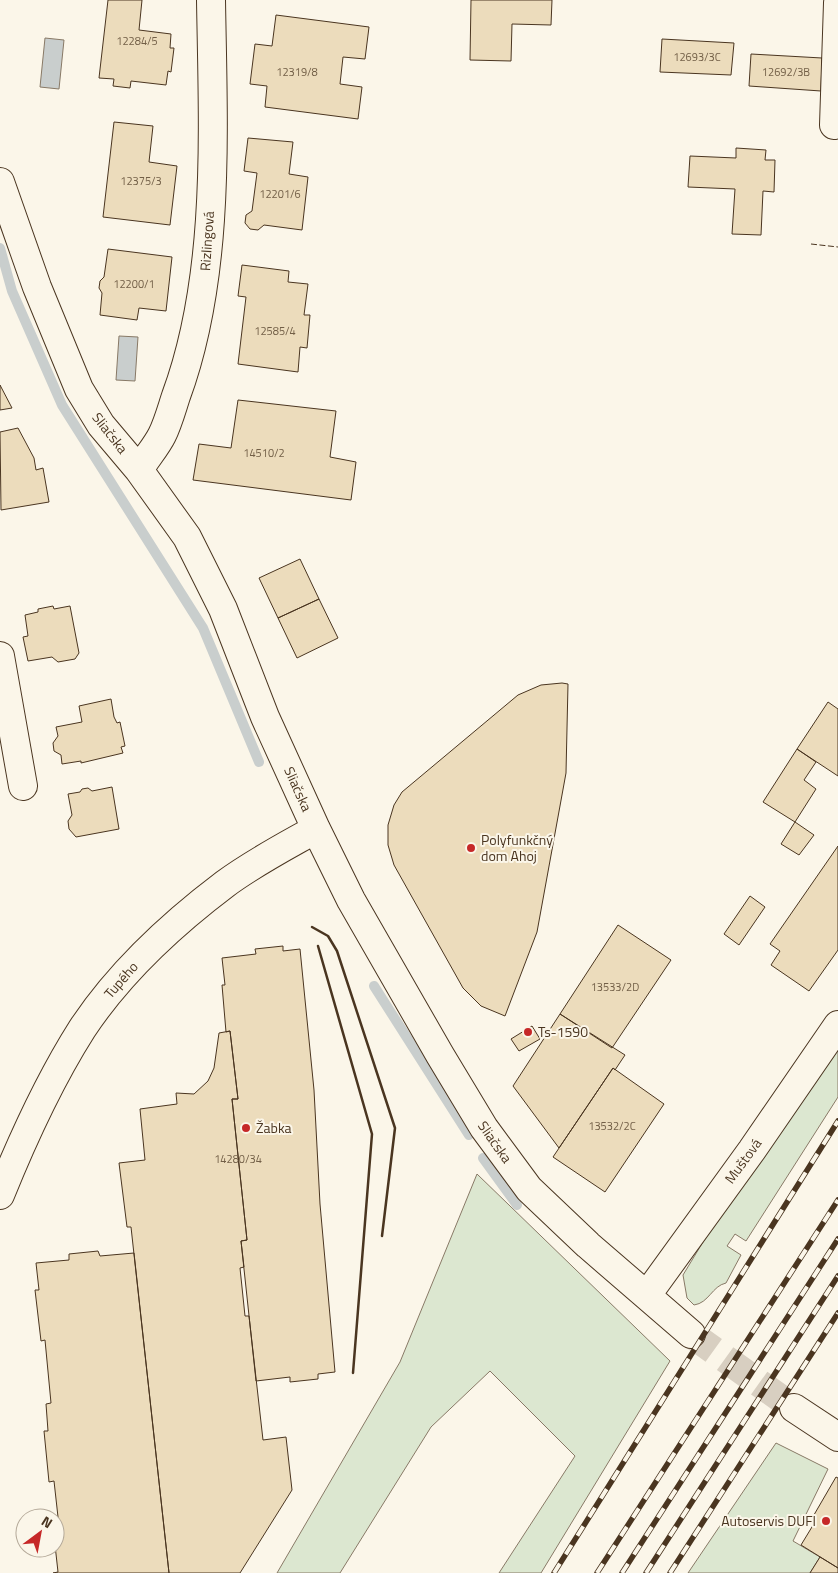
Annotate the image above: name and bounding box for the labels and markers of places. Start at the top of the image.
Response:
place label: Polyfunkčný dom Ahoj [481,829,553,866]
marker: Polyfunkčný dom Ahoj [465,842,477,854]
place label: Ts-1590 [538,1021,588,1042]
marker: Ts-1590 [522,1026,534,1038]
place label: Žabka [256,1117,292,1138]
marker: Žabka [240,1122,252,1134]
place label: Autoservis DUFI [721,1510,816,1531]
marker: Autoservis DUFI [820,1515,832,1527]

